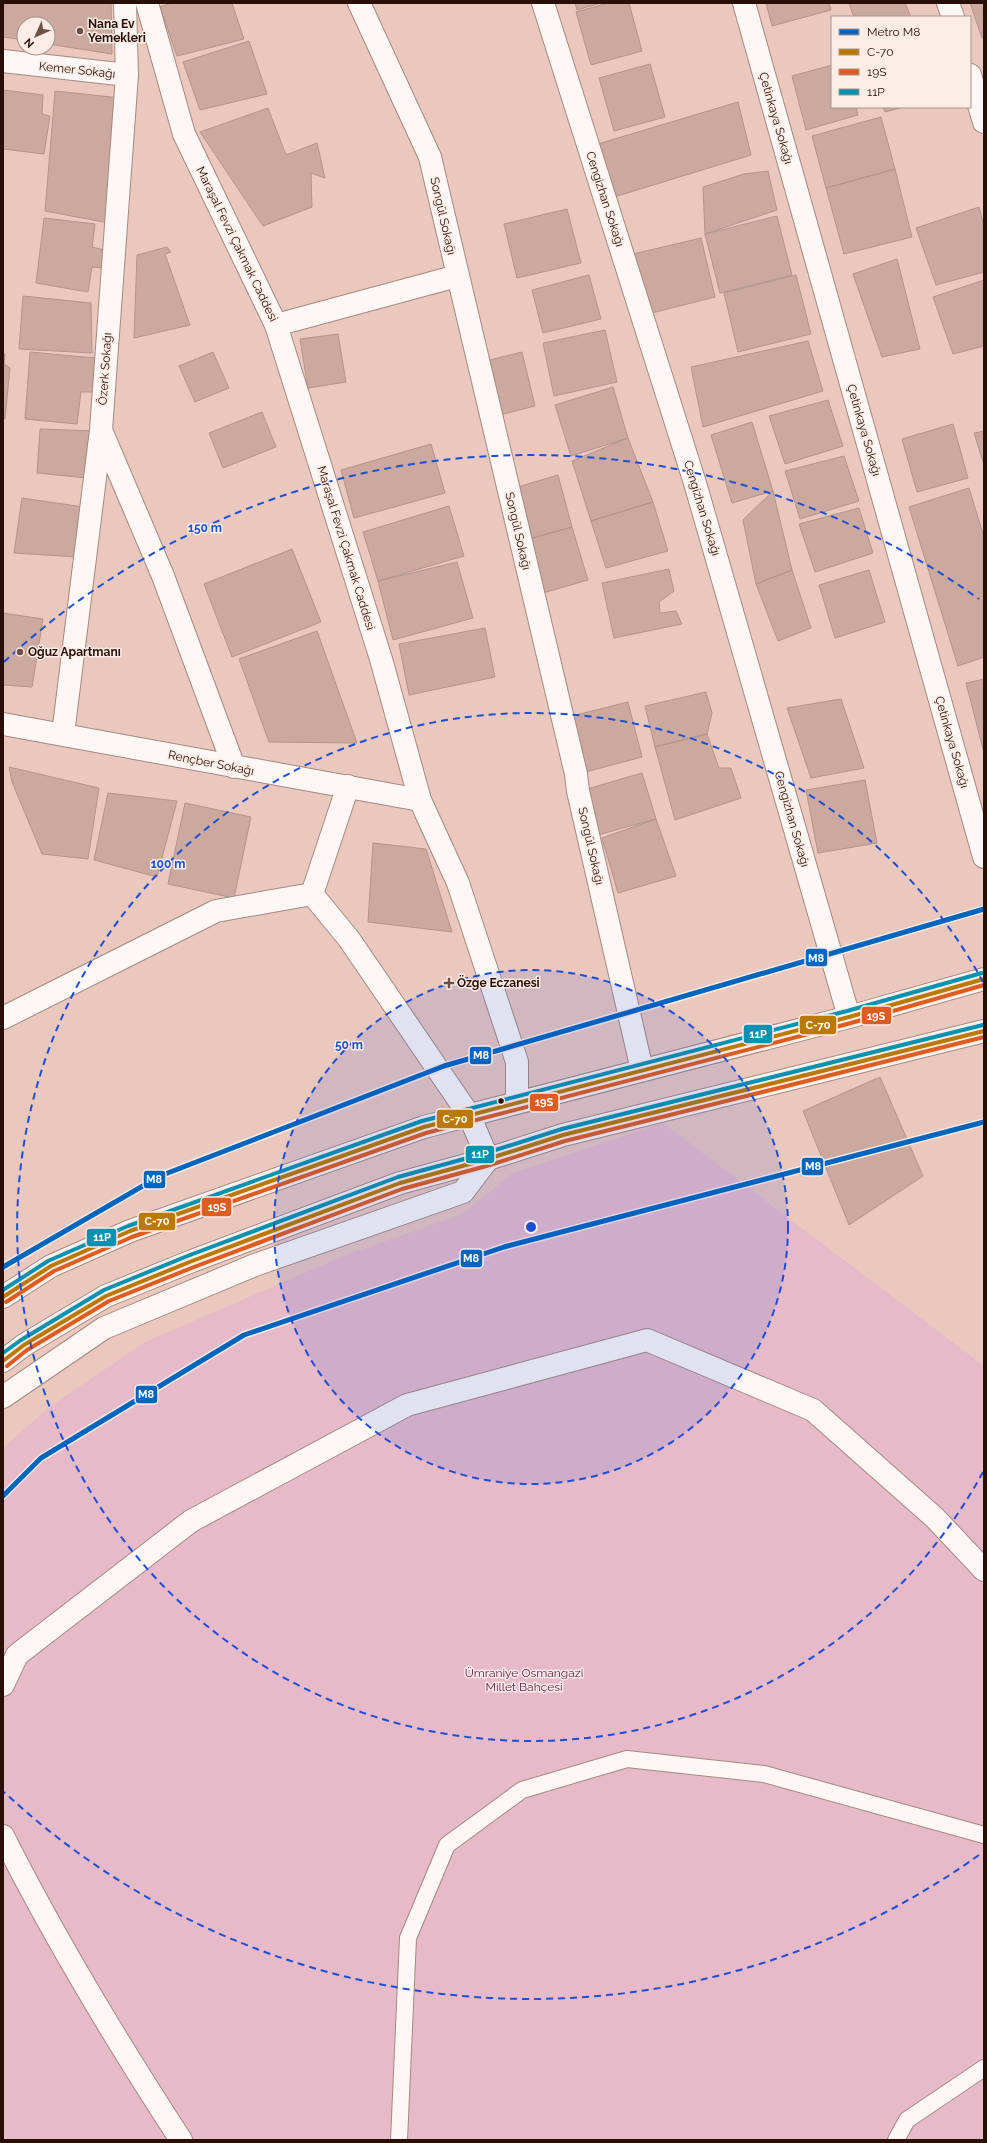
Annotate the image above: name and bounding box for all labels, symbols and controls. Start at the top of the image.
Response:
north arrow [16,16,56,56]
legend [831,16,971,108]
place label: Nana Ev Yemekleri [88,17,146,45]
text: Metro M8 [867,25,920,39]
marker: Nana Ev Yemekleri [75,26,85,36]
text: N [22,35,37,50]
text: C-70 [867,45,894,59]
street label: Kemer Sokağı [38,59,116,81]
text: 19S [867,65,886,79]
street label: Çetinkaya Sokağı [756,71,796,165]
text: 11P [867,85,885,99]
street label: Cengizhan Sokağı [583,150,627,248]
street label: Maraşal Fevzi Çakmak Caddesi [193,164,281,324]
street label: Songül Sokağı [427,176,459,256]
street label: Özerk Sokağı [95,332,115,406]
street label: Çetinkaya Sokağı [844,383,884,477]
street label: Cengizhan Sokağı [681,459,723,557]
street label: Maraşal Fevzi Çakmak Caddesi [314,464,378,632]
street label: Songül Sokağı [502,491,534,571]
text: 150 m [188,521,222,535]
place label: Oğuz Apartmanı [28,645,121,659]
marker: Oğuz Apartmanı [15,647,25,657]
street label: Çetinkaya Sokağı [932,695,972,789]
street label: Rençber Sokağı [167,748,255,778]
street label: Cengizhan Sokağı [772,769,812,869]
street label: Songül Sokağı [575,806,607,886]
text: 100 m [151,857,185,871]
line badge: M8 [805,948,828,967]
text: M8 [808,952,824,965]
place label: Özge Eczanesi [457,975,540,990]
marker: Özge Eczanesi [444,978,454,988]
line badge: 19S [861,1006,892,1025]
text: 19S [867,1010,886,1023]
line badge: C-70 [799,1015,837,1035]
text: C-70 [806,1019,831,1032]
line badge: 11P [743,1024,773,1044]
text: 11P [749,1028,767,1041]
text: 50 m [335,1038,363,1052]
line badge: M8 [469,1046,492,1065]
text: M8 [473,1049,489,1062]
line badge: 19S [529,1093,559,1112]
unlabelled marker [496,1096,506,1106]
text: 19S [535,1096,554,1109]
line badge: C-70 [436,1109,474,1129]
text: C-70 [443,1113,468,1126]
line badge: 11P [465,1145,495,1164]
text: 11P [471,1148,489,1161]
line badge: M8 [801,1157,824,1176]
text: M8 [805,1160,821,1173]
line badge: M8 [143,1170,166,1189]
text: M8 [146,1173,162,1186]
line badge: 19S [201,1197,232,1217]
text: 19S [208,1201,227,1214]
line badge: C-70 [138,1212,176,1231]
text: C-70 [145,1215,170,1228]
centre of rings [524,1220,538,1234]
line badge: 11P [86,1228,117,1247]
text: 11P [93,1231,111,1244]
line badge: M8 [460,1249,483,1268]
text: M8 [463,1252,479,1265]
line badge: M8 [135,1385,158,1404]
text: M8 [138,1388,154,1401]
park label: Ümraniye Osmangazi Millet Bahçesi [465,1666,583,1694]

